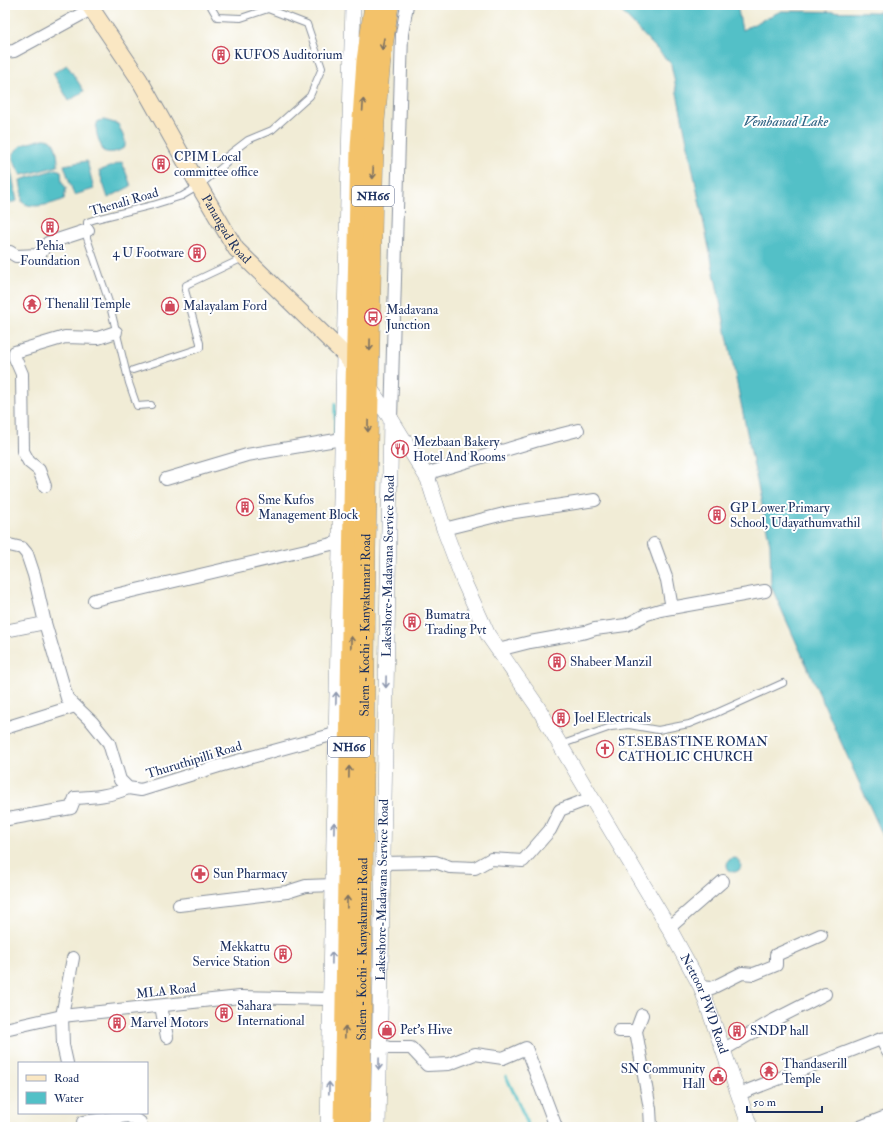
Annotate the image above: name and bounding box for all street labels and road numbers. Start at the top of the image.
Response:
street label: Thenali Road [88,184,161,219]
road number: NH66 [352,186,394,206]
street label: Panangad Road [198,192,255,268]
street label: Lakeshore-Madavana Service Road [379,474,398,657]
street label: Salem - Kochi - Kanyakumari Road [357,533,375,716]
road number: NH66 [328,737,370,757]
street label: Thuruthipilli Road [144,738,245,783]
street label: Lakeshore-Madavana Service Road [373,798,392,981]
street label: Salem - Kochi - Kanyakumari Road [354,857,372,1040]
street label: Nettoor PWD Road [676,951,732,1056]
street label: MLA Road [135,980,197,1002]

